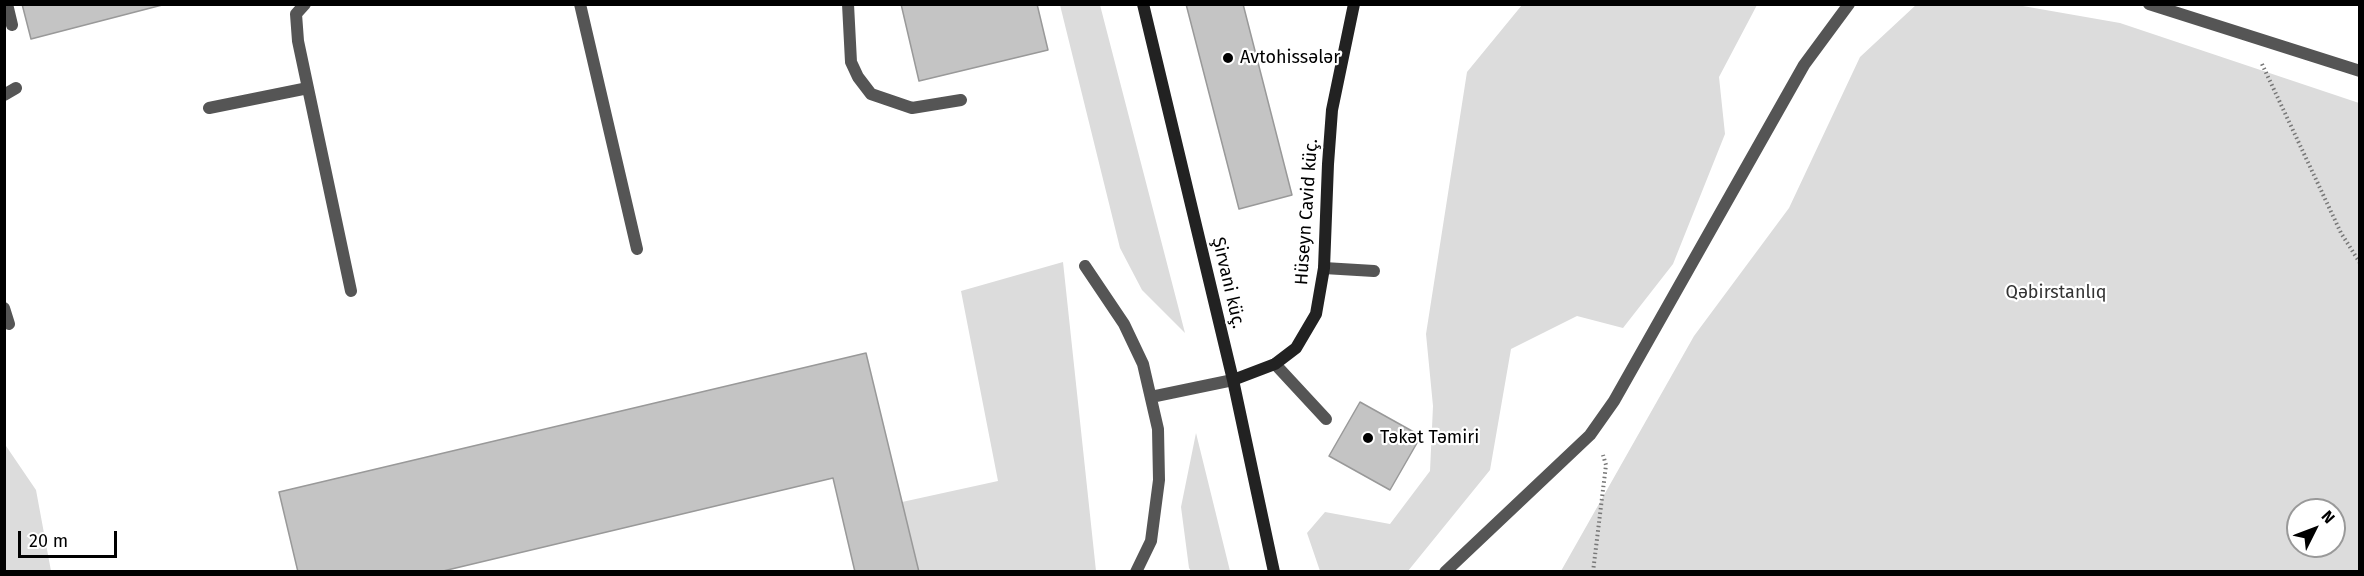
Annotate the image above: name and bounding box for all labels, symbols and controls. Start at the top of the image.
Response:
place label: Avtohissələr [1240,47,1340,69]
marker: Avtohissələr [1221,51,1235,65]
street label: Hüseyn Cavid küç. [1291,138,1323,286]
street label: Şirvani küç. [1207,235,1249,331]
park label: Qəbirstanlıq [2005,282,2107,304]
place label: Təkət Təmiri [1380,427,1479,449]
marker: Təkət Təmiri [1361,431,1375,445]
north arrow [2286,498,2346,558]
text: N [2318,507,2339,527]
scale bar [21,519,120,557]
text: 20 m [29,530,68,552]

